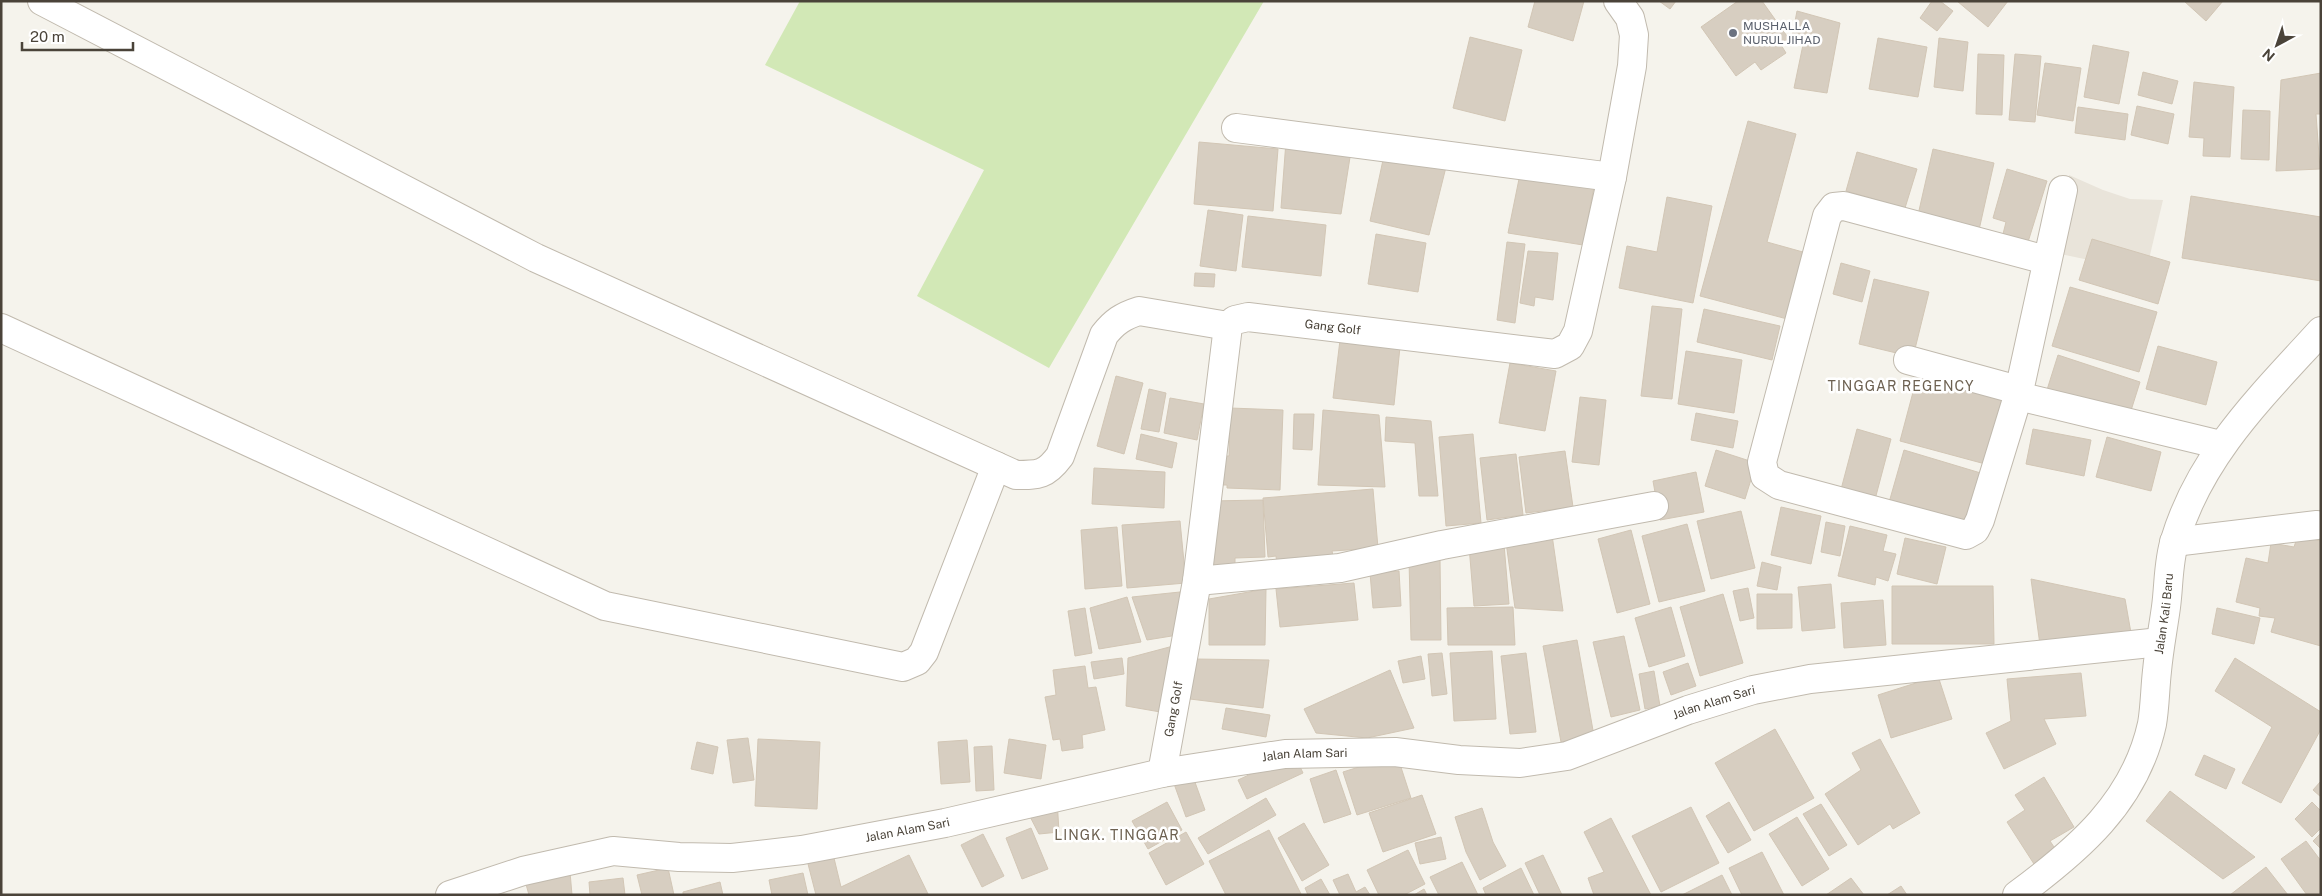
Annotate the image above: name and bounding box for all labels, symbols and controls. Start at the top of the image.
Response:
place label: MUSHALLA NURUL JIHAD [1743,19,1821,47]
scale bar [22,20,134,52]
north arrow [2252,20,2302,70]
marker: MUSHALLA NURUL JIHAD [1727,27,1739,39]
text: 20 m [30,28,65,45]
text: N [2259,45,2278,65]
street label: Gang Golf [1304,317,1362,338]
district label: TINGGAR REGENCY [1828,378,1974,394]
street label: Jalan Kali Baru [2152,573,2176,655]
street label: Gang Golf [1162,680,1186,738]
street label: Jalan Alam Sari [1671,683,1756,722]
street label: Jalan Alam Sari [1261,746,1348,764]
street label: Jalan Alam Sari [864,815,951,845]
district label: LINGK. TINGGAR [1054,827,1180,843]

